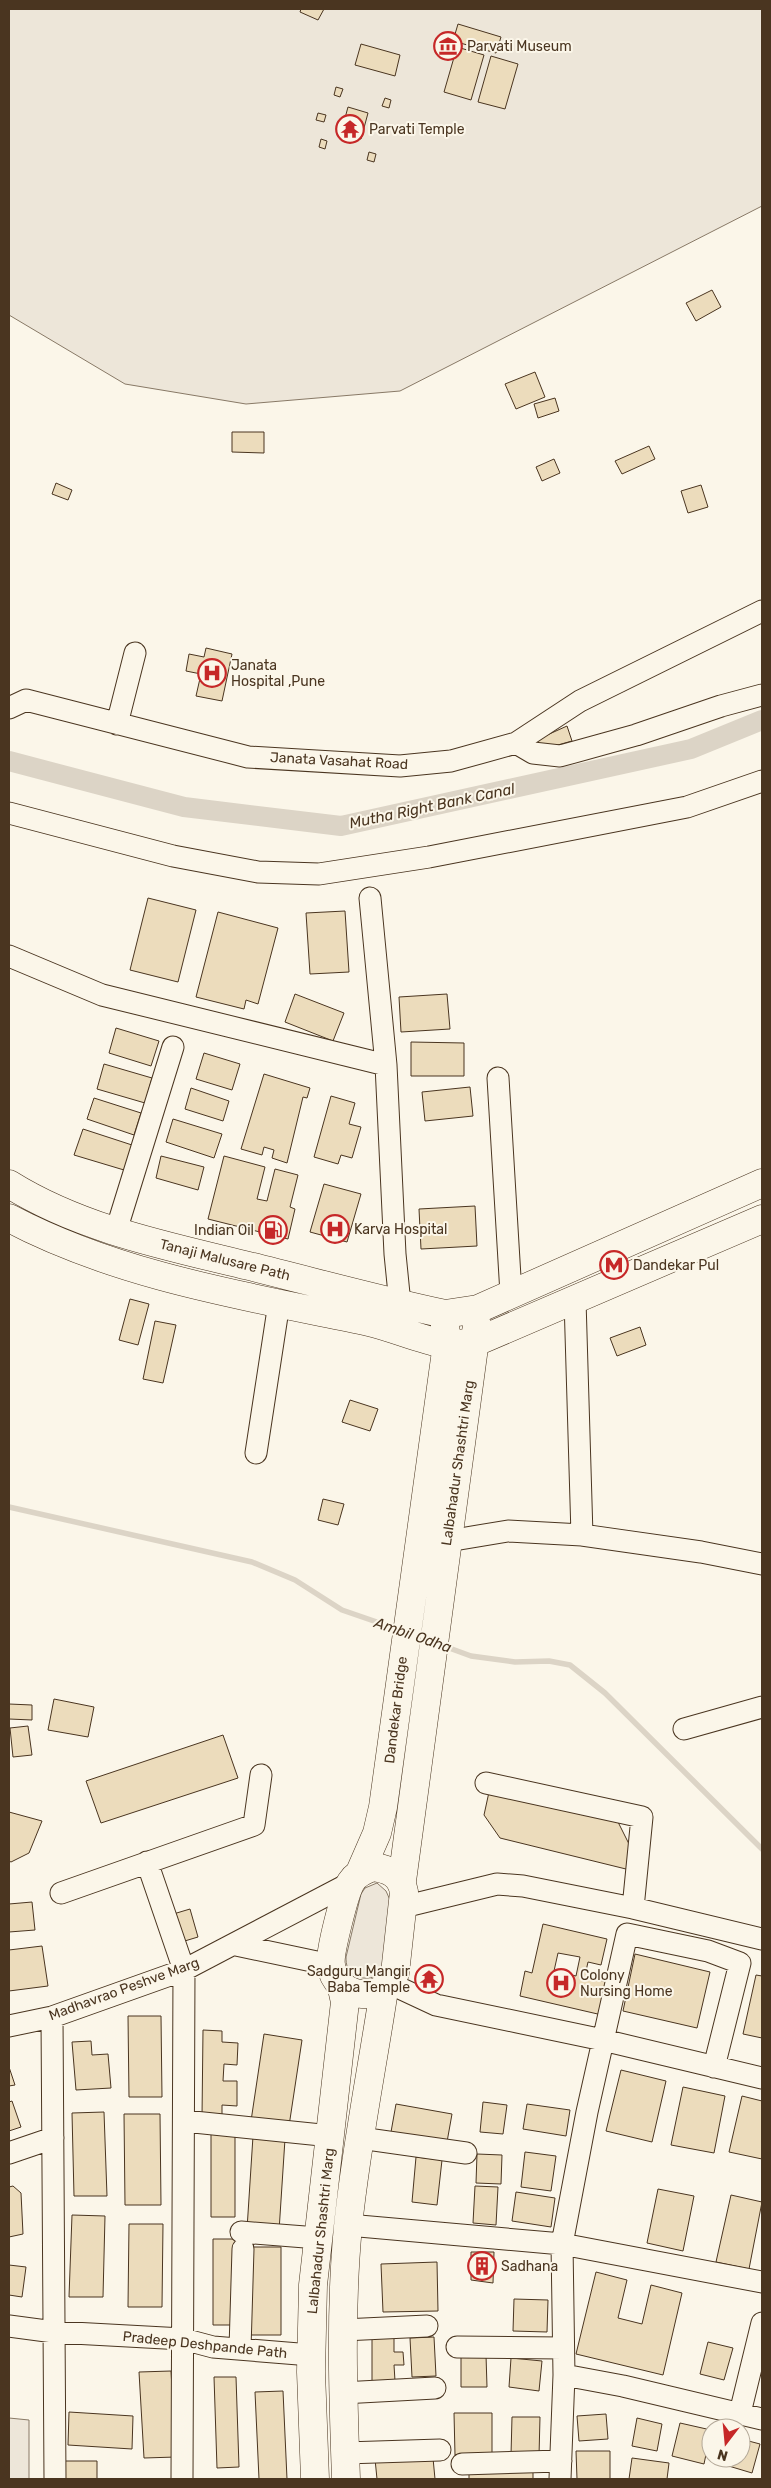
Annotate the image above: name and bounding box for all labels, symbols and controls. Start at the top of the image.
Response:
museum icon: Parvati Museum [433,31,463,61]
place label: Parvati Museum [467,38,572,55]
temple icon: Parvati Temple [335,114,365,144]
place label: Parvati Temple [369,121,465,138]
place label: Janata Hospital ,Pune [231,657,325,690]
hospital icon: Janata Hospital ,Pune [197,658,227,688]
street label: Janata Vasahat Road [270,749,408,773]
water label: Mutha Right Bank Canal [348,780,517,832]
hospital icon: Karva Hospital [320,1214,350,1244]
fuel station icon: Indian Oil [258,1215,288,1245]
place label: Karva Hospital [354,1221,448,1238]
place label: Indian Oil [194,1222,254,1239]
street label: Tanaji Malusare Path [158,1236,292,1284]
metro station icon: Dandekar Pul [599,1250,629,1280]
place label: Dandekar Pul [633,1257,719,1274]
street label: Lalbahadur Shashtri Marg [438,1379,478,1547]
water label: Ambil Odha [371,1613,454,1657]
street label: Dandekar Bridge [381,1655,411,1765]
street label: Madhavrao Peshve Marg [46,1954,202,2024]
place label: Sadguru Mangir Baba Temple [307,1963,411,1996]
temple icon: Sadguru Mangir Baba Temple [414,1964,444,1994]
place label: Colony Nursing Home [580,1967,673,2000]
hospital icon: Colony Nursing Home [546,1968,576,1998]
street label: Lalbahadur Shashtri Marg [304,2147,338,2315]
building icon: Sadhana [467,2251,497,2281]
place label: Sadhana [501,2258,558,2275]
street label: Pradeep Deshpande Path [122,2328,288,2362]
north arrow [701,2418,751,2468]
text: N [715,2445,730,2465]

